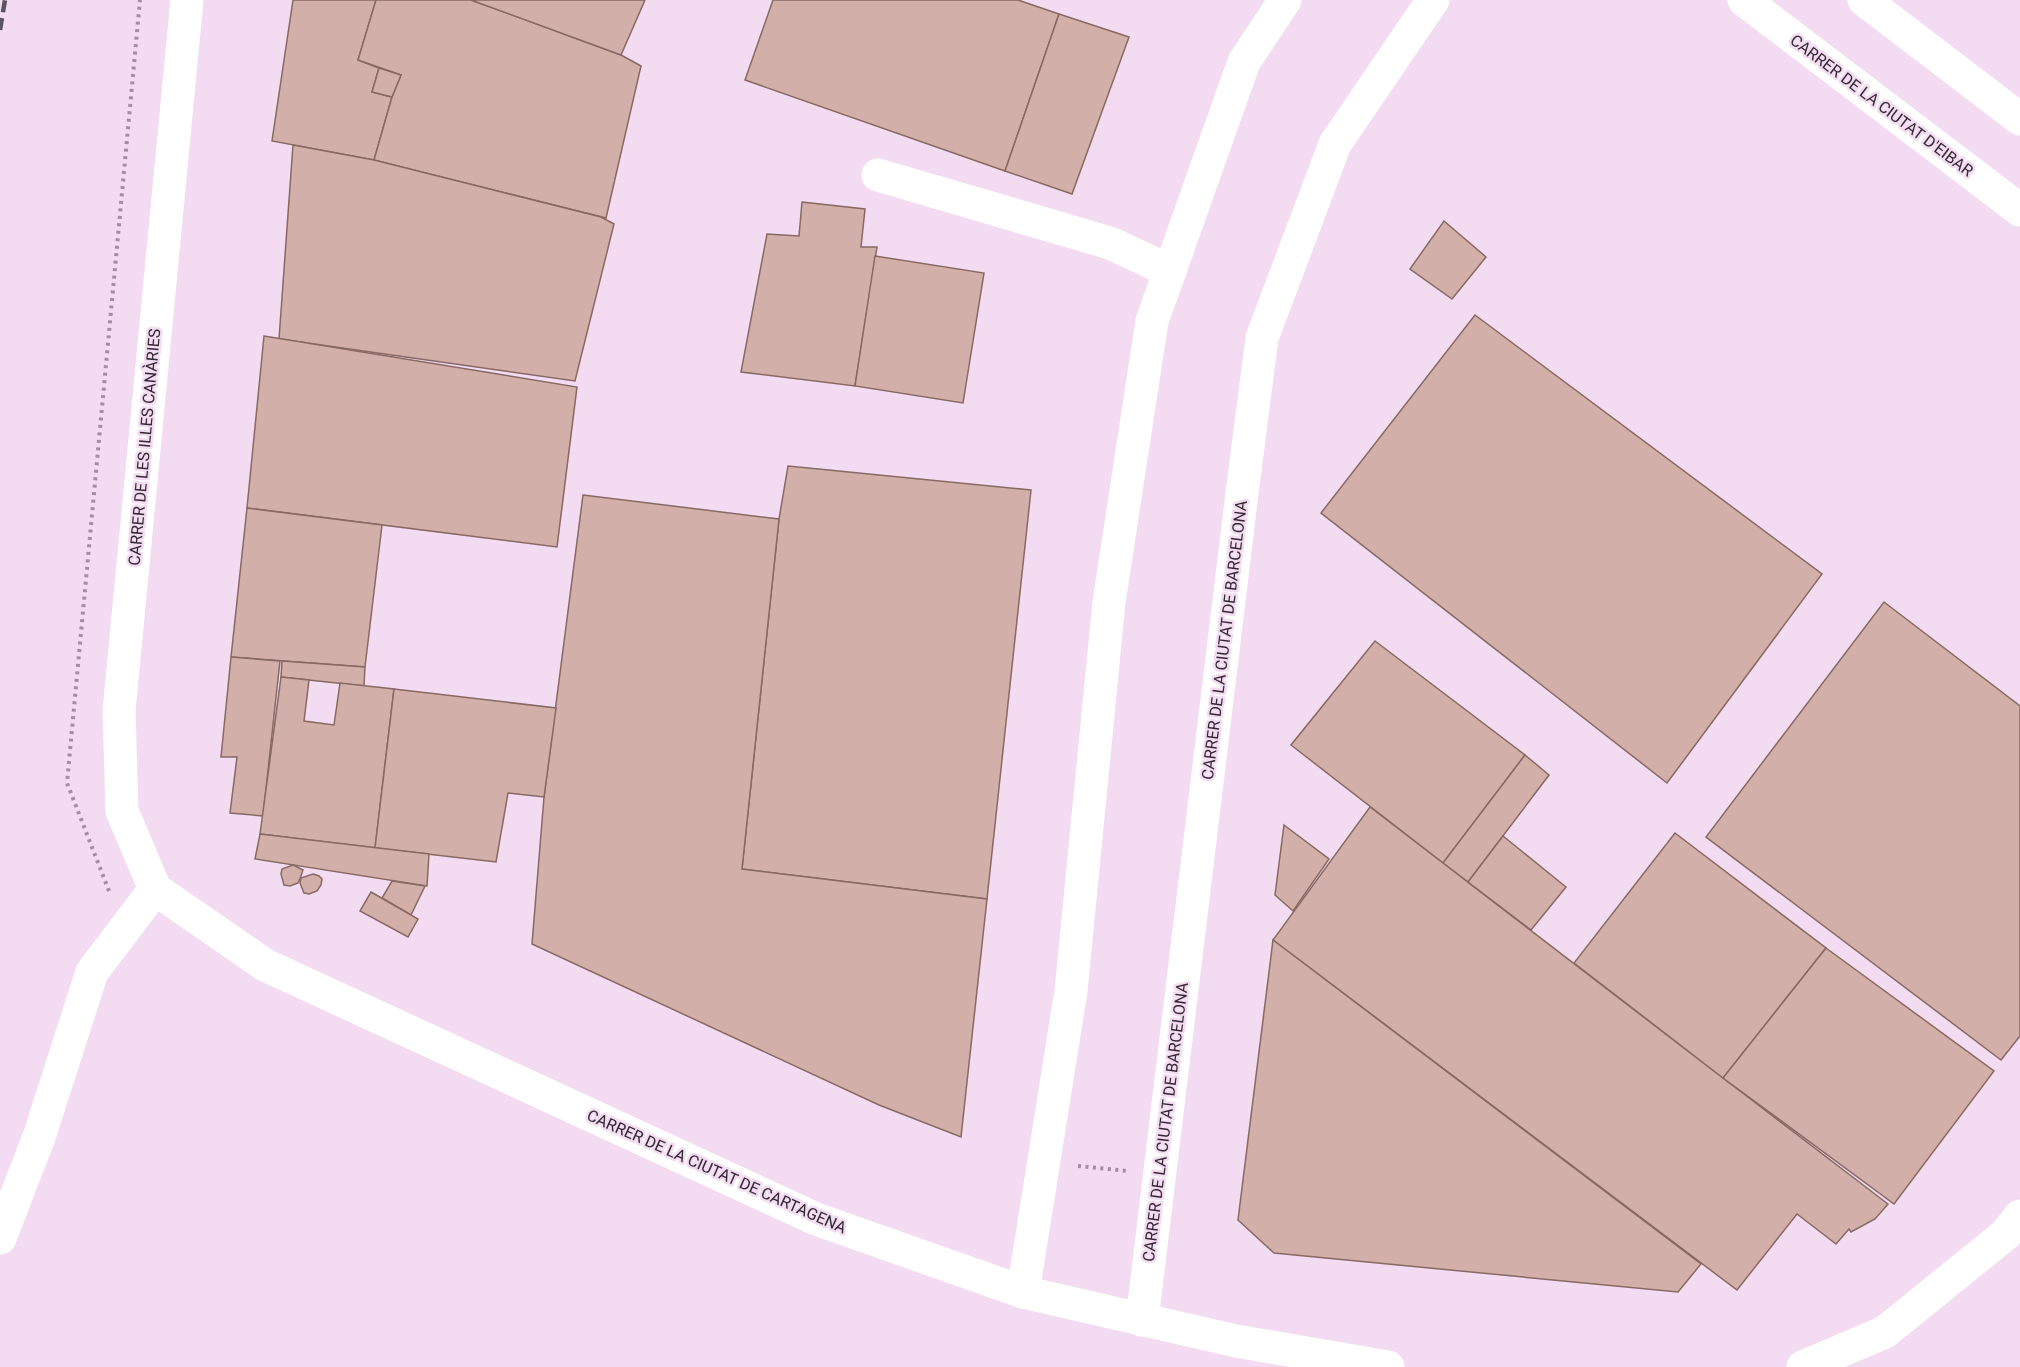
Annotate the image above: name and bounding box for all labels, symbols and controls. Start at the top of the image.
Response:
street label: CARRER DE LA CIUTAT D'EIBAR [1787,30,1977,180]
street label: CARRER DE LES ILLES CANÀRIES [125,328,164,566]
street label: CARRER DE LA CIUTAT DE BARCELONA [1198,499,1251,781]
street label: CARRER DE LA CIUTAT DE BARCELONA [1139,981,1192,1263]
street label: CARRER DE LA CIUTAT DE CARTAGENA [584,1105,850,1238]

